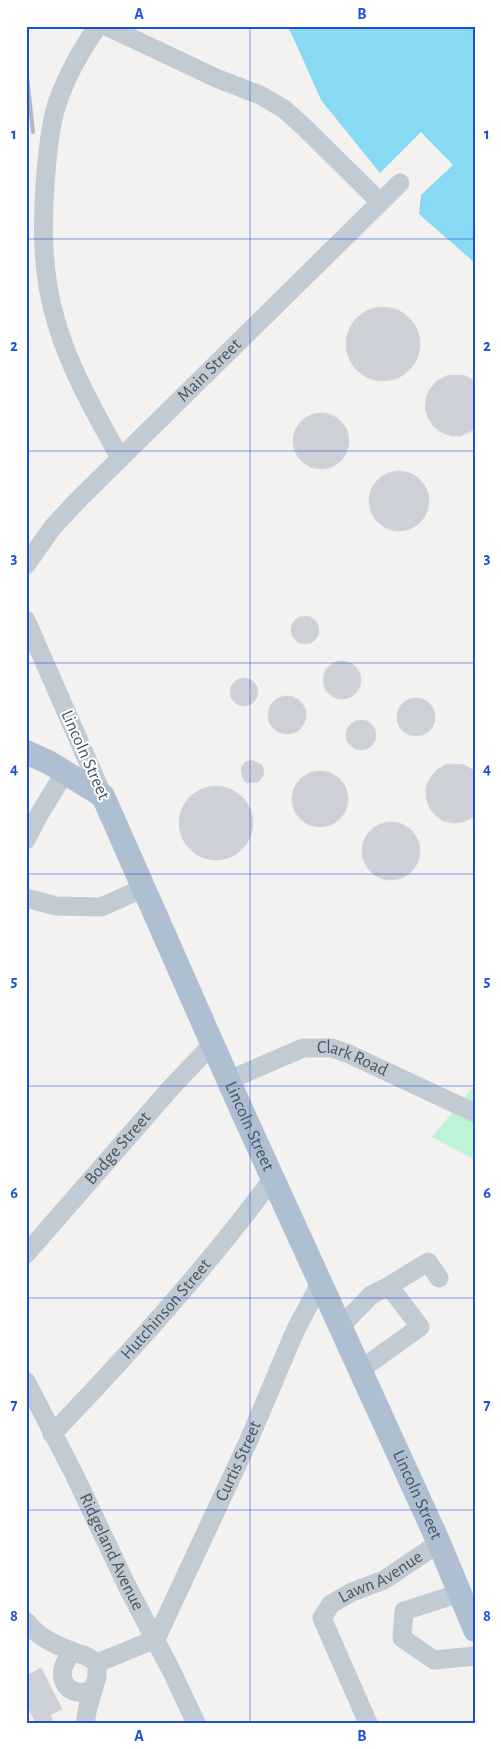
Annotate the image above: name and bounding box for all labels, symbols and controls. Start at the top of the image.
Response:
text: A [134,6,144,22]
text: B [357,6,367,22]
text: 1 [11,126,17,142]
text: 1 [484,126,490,142]
street label: Main Street [174,335,245,406]
text: 2 [10,338,18,354]
text: 2 [483,338,491,354]
text: 3 [11,550,18,566]
text: 3 [484,550,491,566]
street label: Lincoln Street [57,707,113,803]
text: 4 [10,761,18,777]
text: 4 [483,761,491,777]
text: 5 [11,973,18,989]
text: 5 [484,973,491,989]
street label: Clark Road [317,1039,391,1080]
street label: Lincoln Street [221,1079,277,1174]
street label: Bodge Street [82,1108,155,1188]
text: 6 [10,1185,18,1201]
text: 6 [483,1185,491,1201]
street label: Hutchinson Street [118,1256,215,1363]
text: 7 [11,1397,18,1413]
text: 7 [484,1397,491,1413]
street label: Curtis Street [213,1418,265,1504]
street label: Lincoln Street [389,1447,445,1543]
street label: Ridgeland Avenue [76,1491,147,1613]
street label: Lawn Avenue [336,1548,426,1607]
text: 8 [10,1608,18,1624]
text: 8 [483,1608,491,1624]
text: A [134,1728,144,1744]
text: B [357,1728,367,1744]

